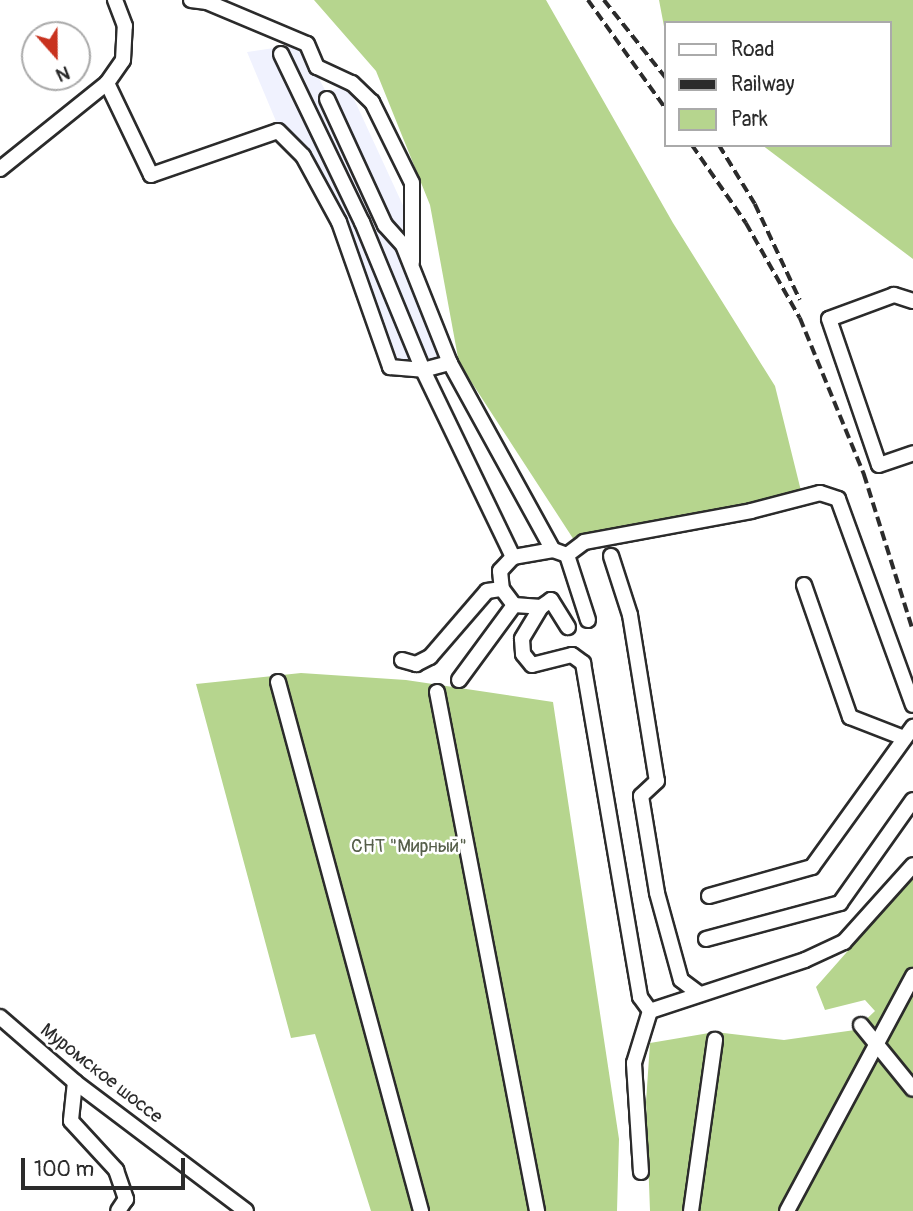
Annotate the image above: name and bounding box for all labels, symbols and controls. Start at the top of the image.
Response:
north arrow [21,21,91,91]
legend [664,21,892,147]
text: Road [731,36,775,63]
text: N [53,60,73,87]
text: Railway [731,71,795,98]
text: Park [731,106,768,133]
park label: СНТ "Мирный" [351,836,467,858]
street label: Муромское шоссе [35,1019,167,1129]
scale bar [24,1144,189,1188]
text: 100 m [34,1156,94,1183]

